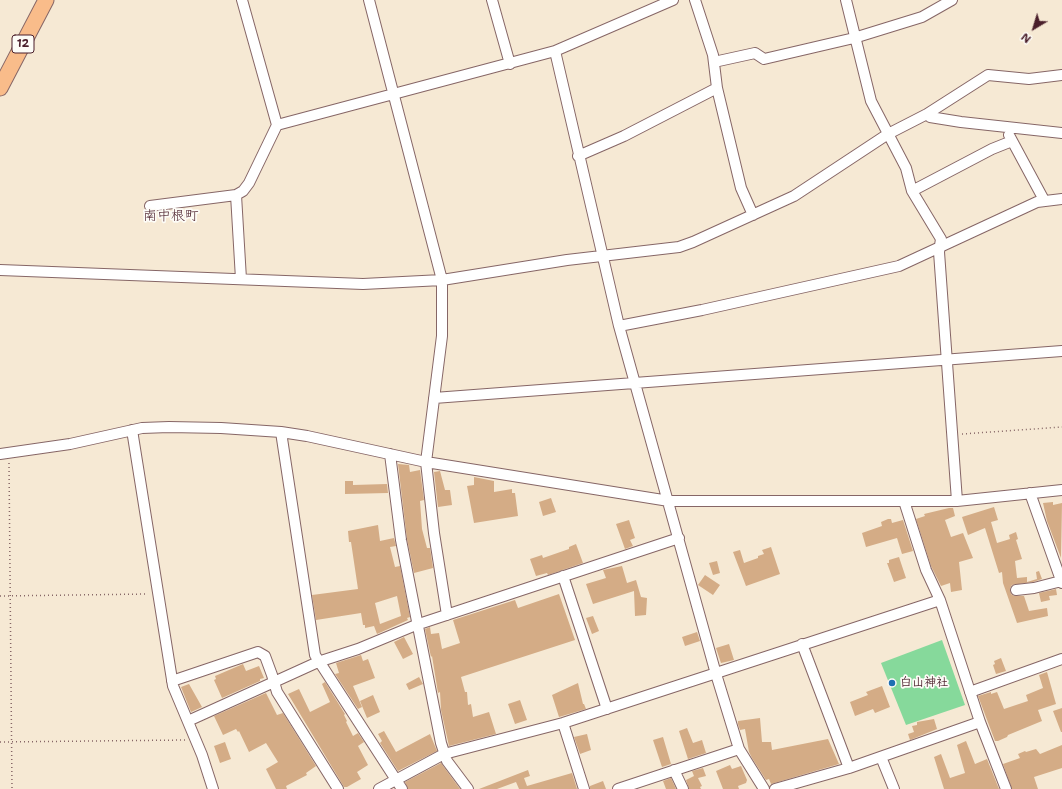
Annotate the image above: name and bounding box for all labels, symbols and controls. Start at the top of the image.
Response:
north arrow [1014,8,1054,48]
text: N [1018,29,1034,46]
road number: 12 [12,35,34,53]
district label: 南中根町 [143,208,199,224]
place label: 白山神社 [900,676,948,690]
marker: 白山神社 [887,678,897,688]

